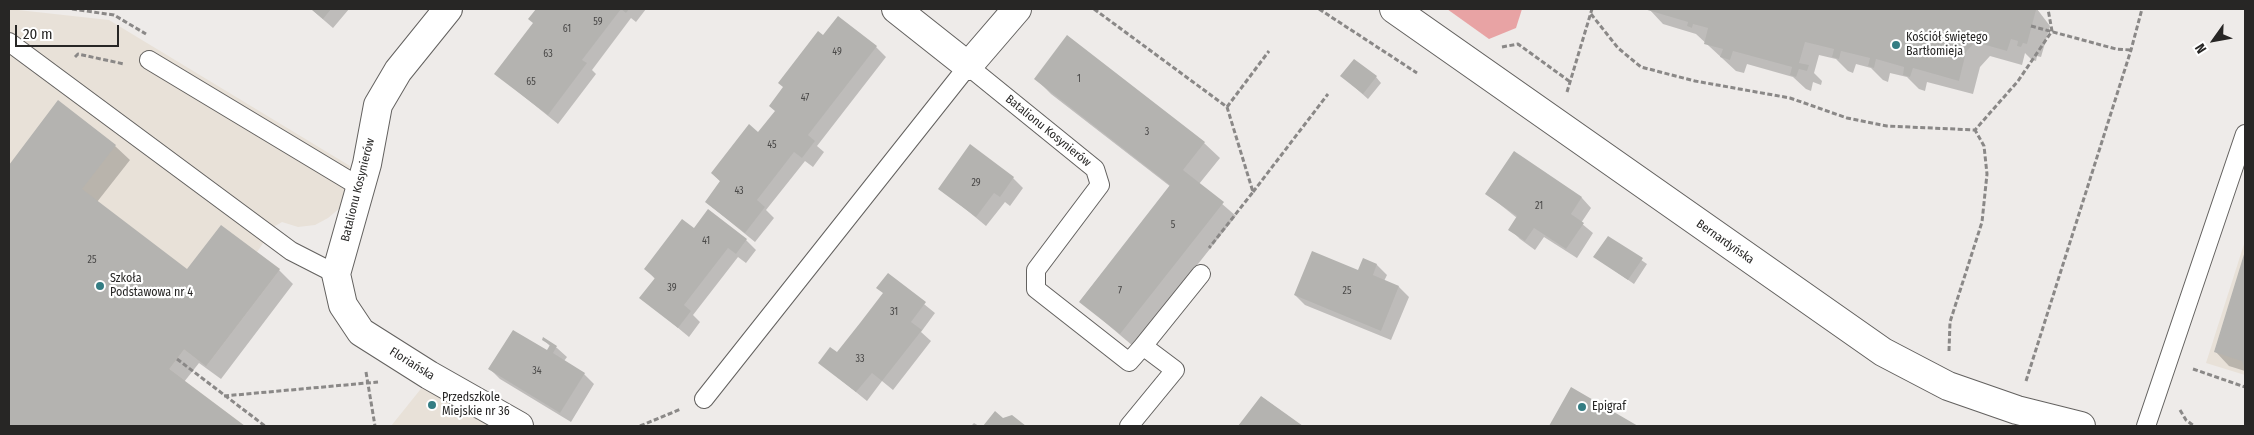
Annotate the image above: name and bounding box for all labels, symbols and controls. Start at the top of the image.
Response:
scale bar [18,15,121,47]
north arrow [2189,15,2239,65]
house number: 59 [593,16,603,28]
house number: 61 [563,23,571,35]
text: 20 m [23,25,53,43]
place label: Kościół świętego Bartłomieja [1906,31,1988,59]
marker: Kościół świętego Bartłomieja [1890,39,1902,51]
text: N [2191,40,2210,56]
house number: 49 [832,46,842,58]
house number: 63 [543,48,553,60]
house number: 1 [1077,73,1081,85]
house number: 65 [526,76,536,88]
house number: 47 [801,92,809,104]
street label: Batalionu Kosynierów [1002,92,1094,170]
house number: 3 [1145,126,1149,138]
street label: Batalionu Kosynierów [338,137,378,243]
house number: 45 [767,139,777,151]
house number: 29 [971,177,981,189]
house number: 43 [734,185,744,197]
house number: 21 [1535,200,1543,212]
street label: Bernardyńska [1693,217,1757,267]
house number: 5 [1171,219,1175,231]
house number: 41 [702,235,710,247]
house number: 25 [88,254,96,266]
place label: Szkoła Podstawowa nr 4 [110,272,193,300]
marker: Szkoła Podstawowa nr 4 [94,280,106,292]
house number: 39 [667,282,677,294]
house number: 7 [1118,285,1122,297]
house number: 25 [1343,285,1351,297]
house number: 31 [890,306,898,318]
street label: Floriańska [387,345,437,383]
house number: 33 [855,353,865,365]
house number: 34 [532,365,542,377]
place label: Przedszkole Miejskie nr 36 [442,391,510,419]
marker: Przedszkole Miejskie nr 36 [426,399,438,411]
place label: Epigraf [1592,400,1626,414]
marker: Epigraf [1576,401,1588,413]

